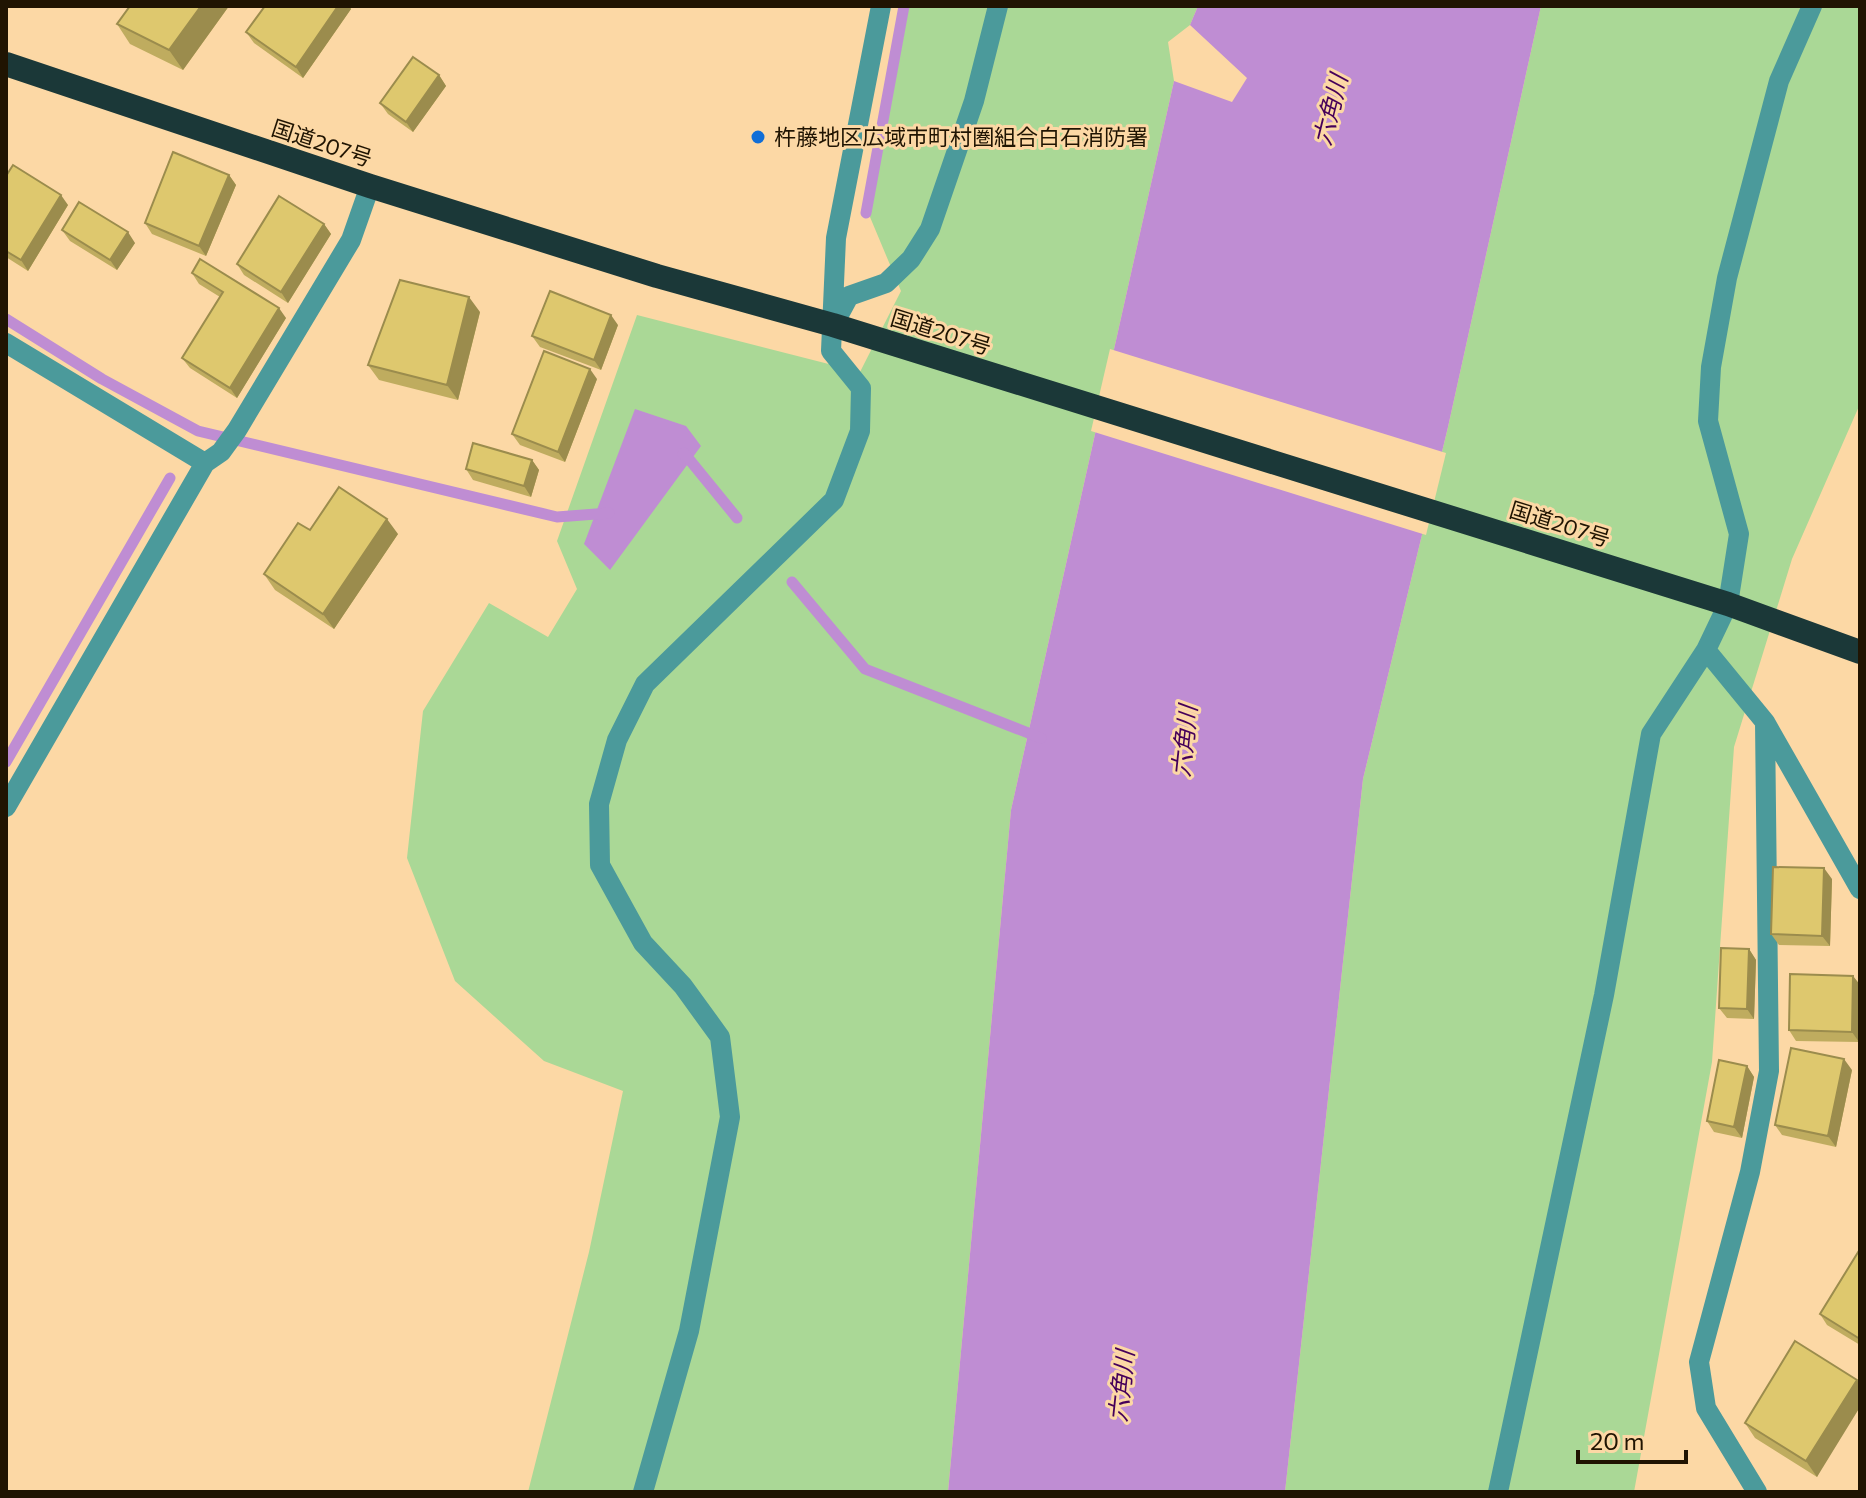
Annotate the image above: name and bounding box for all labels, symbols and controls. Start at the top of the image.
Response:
water label: 六角川 [1307,68,1353,148]
street label: 国道207号 [269,114,376,171]
place label: 杵藤地区広域市町村圏組合白石消防署 [774,123,1148,150]
marker: 杵藤地区広域市町村圏組合白石消防署 [749,128,767,146]
street label: 国道207号 [887,303,995,360]
street label: 国道207号 [1506,495,1614,552]
water label: 六角川 [1165,701,1202,778]
water label: 六角川 [1102,1346,1139,1423]
scale bar [1578,1414,1686,1464]
text: 20 m [1590,1426,1644,1455]

